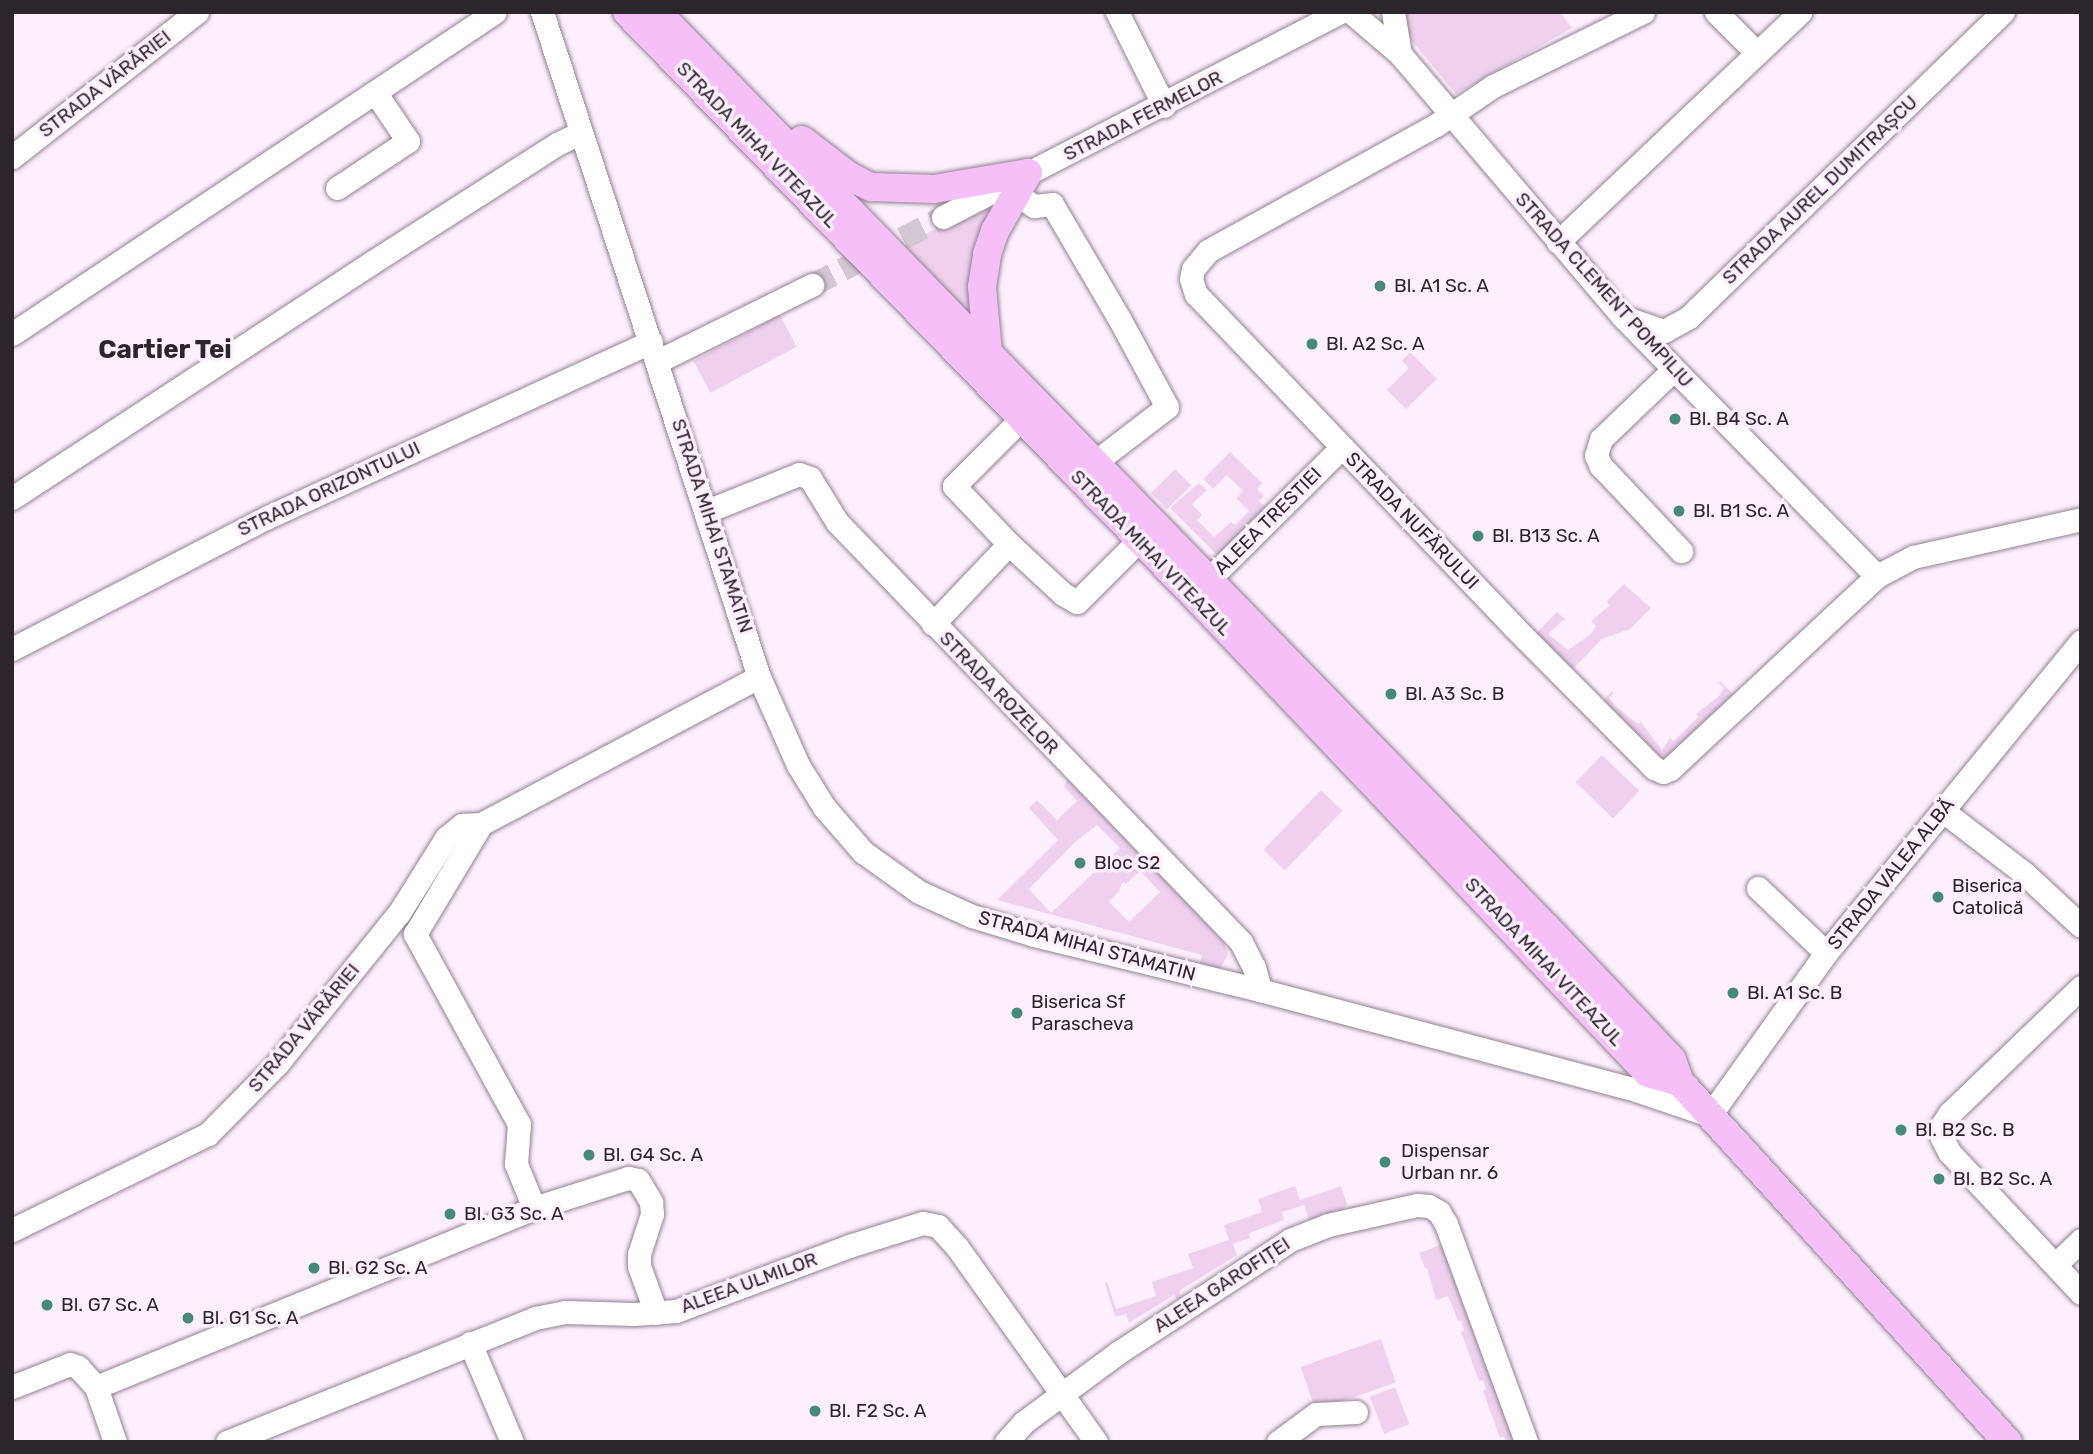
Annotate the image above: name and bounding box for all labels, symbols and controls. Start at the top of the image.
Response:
street label: STRADA VĂRĂRIEI [34,25,176,143]
street label: STRADA MIHAI VITEAZUL [671,57,843,233]
street label: STRADA FERMELOR [1060,66,1226,166]
street label: STRADA AUREL DUMITRAȘCU [1717,90,1923,290]
street label: STRADA CLEMENT POMPILIU [1510,188,1698,392]
place label: Bl. A1 Sc. A [1394,275,1490,297]
marker: Bl. A1 Sc. A [1372,278,1388,294]
place label: Bl. A2 Sc. A [1326,333,1426,355]
district label: Cartier Tei [98,334,232,366]
marker: Bl. A2 Sc. A [1304,336,1320,352]
place label: Bl. B4 Sc. A [1689,408,1789,430]
marker: Bl. B4 Sc. A [1667,411,1683,427]
street label: STRADA MIHAI STAMATIN [667,416,757,636]
street label: STRADA ORIZONTULUI [234,437,424,541]
street label: STRADA NUFĂRULUI [1340,448,1484,594]
street label: ALEEA TRESTIEI [1209,462,1327,580]
street label: STRADA MIHAI VITEAZUL [1065,465,1237,641]
place label: Bl. B1 Sc. A [1693,500,1790,522]
marker: Bl. B1 Sc. A [1671,503,1687,519]
place label: Bl. B13 Sc. A [1492,525,1600,547]
marker: Bl. B13 Sc. A [1470,528,1486,544]
street label: STRADA ROZELOR [935,627,1063,759]
place label: Bl. A3 Sc. B [1405,683,1505,705]
marker: Bl. A3 Sc. B [1383,686,1399,702]
street label: STRADA VALEA ALBĂ [1822,793,1960,955]
place label: Bloc S2 [1094,852,1160,874]
marker: Bloc S2 [1072,855,1088,871]
street label: STRADA MIHAI VITEAZUL [1460,873,1628,1051]
place label: Biserica Catolică [1952,875,2024,919]
marker: Biserica Catolică [1930,889,1946,905]
street label: STRADA MIHAI STAMATIN [976,906,1198,986]
street label: STRADA VĂRĂRIEI [243,959,365,1097]
place label: Bl. A1 Sc. B [1747,982,1843,1004]
marker: Bl. A1 Sc. B [1725,985,1741,1001]
place label: Biserica Sf Parascheva [1031,991,1134,1035]
marker: Biserica Sf Parascheva [1009,1005,1025,1021]
place label: Bl. B2 Sc. B [1915,1119,2015,1141]
marker: Bl. B2 Sc. B [1893,1122,1909,1138]
place label: Dispensar Urban nr. 6 [1401,1140,1498,1184]
place label: Bl. G4 Sc. A [603,1144,704,1166]
marker: Bl. G4 Sc. A [581,1147,597,1163]
marker: Dispensar Urban nr. 6 [1375,1152,1395,1172]
place label: Bl. B2 Sc. A [1953,1168,2053,1190]
marker: Bl. B2 Sc. A [1931,1171,1947,1187]
place label: Bl. G3 Sc. A [464,1203,564,1225]
marker: Bl. G3 Sc. A [442,1206,458,1222]
street label: ALEEA GAROFIȚEI [1149,1232,1295,1338]
street label: ALEEA ULMILOR [677,1248,821,1318]
place label: Bl. G2 Sc. A [328,1257,428,1279]
marker: Bl. G2 Sc. A [306,1260,322,1276]
place label: Bl. G7 Sc. A [61,1294,160,1316]
marker: Bl. G7 Sc. A [39,1297,55,1313]
place label: Bl. G1 Sc. A [202,1307,299,1329]
marker: Bl. G1 Sc. A [180,1310,196,1326]
place label: Bl. F2 Sc. A [829,1400,927,1422]
marker: Bl. F2 Sc. A [807,1403,823,1419]

